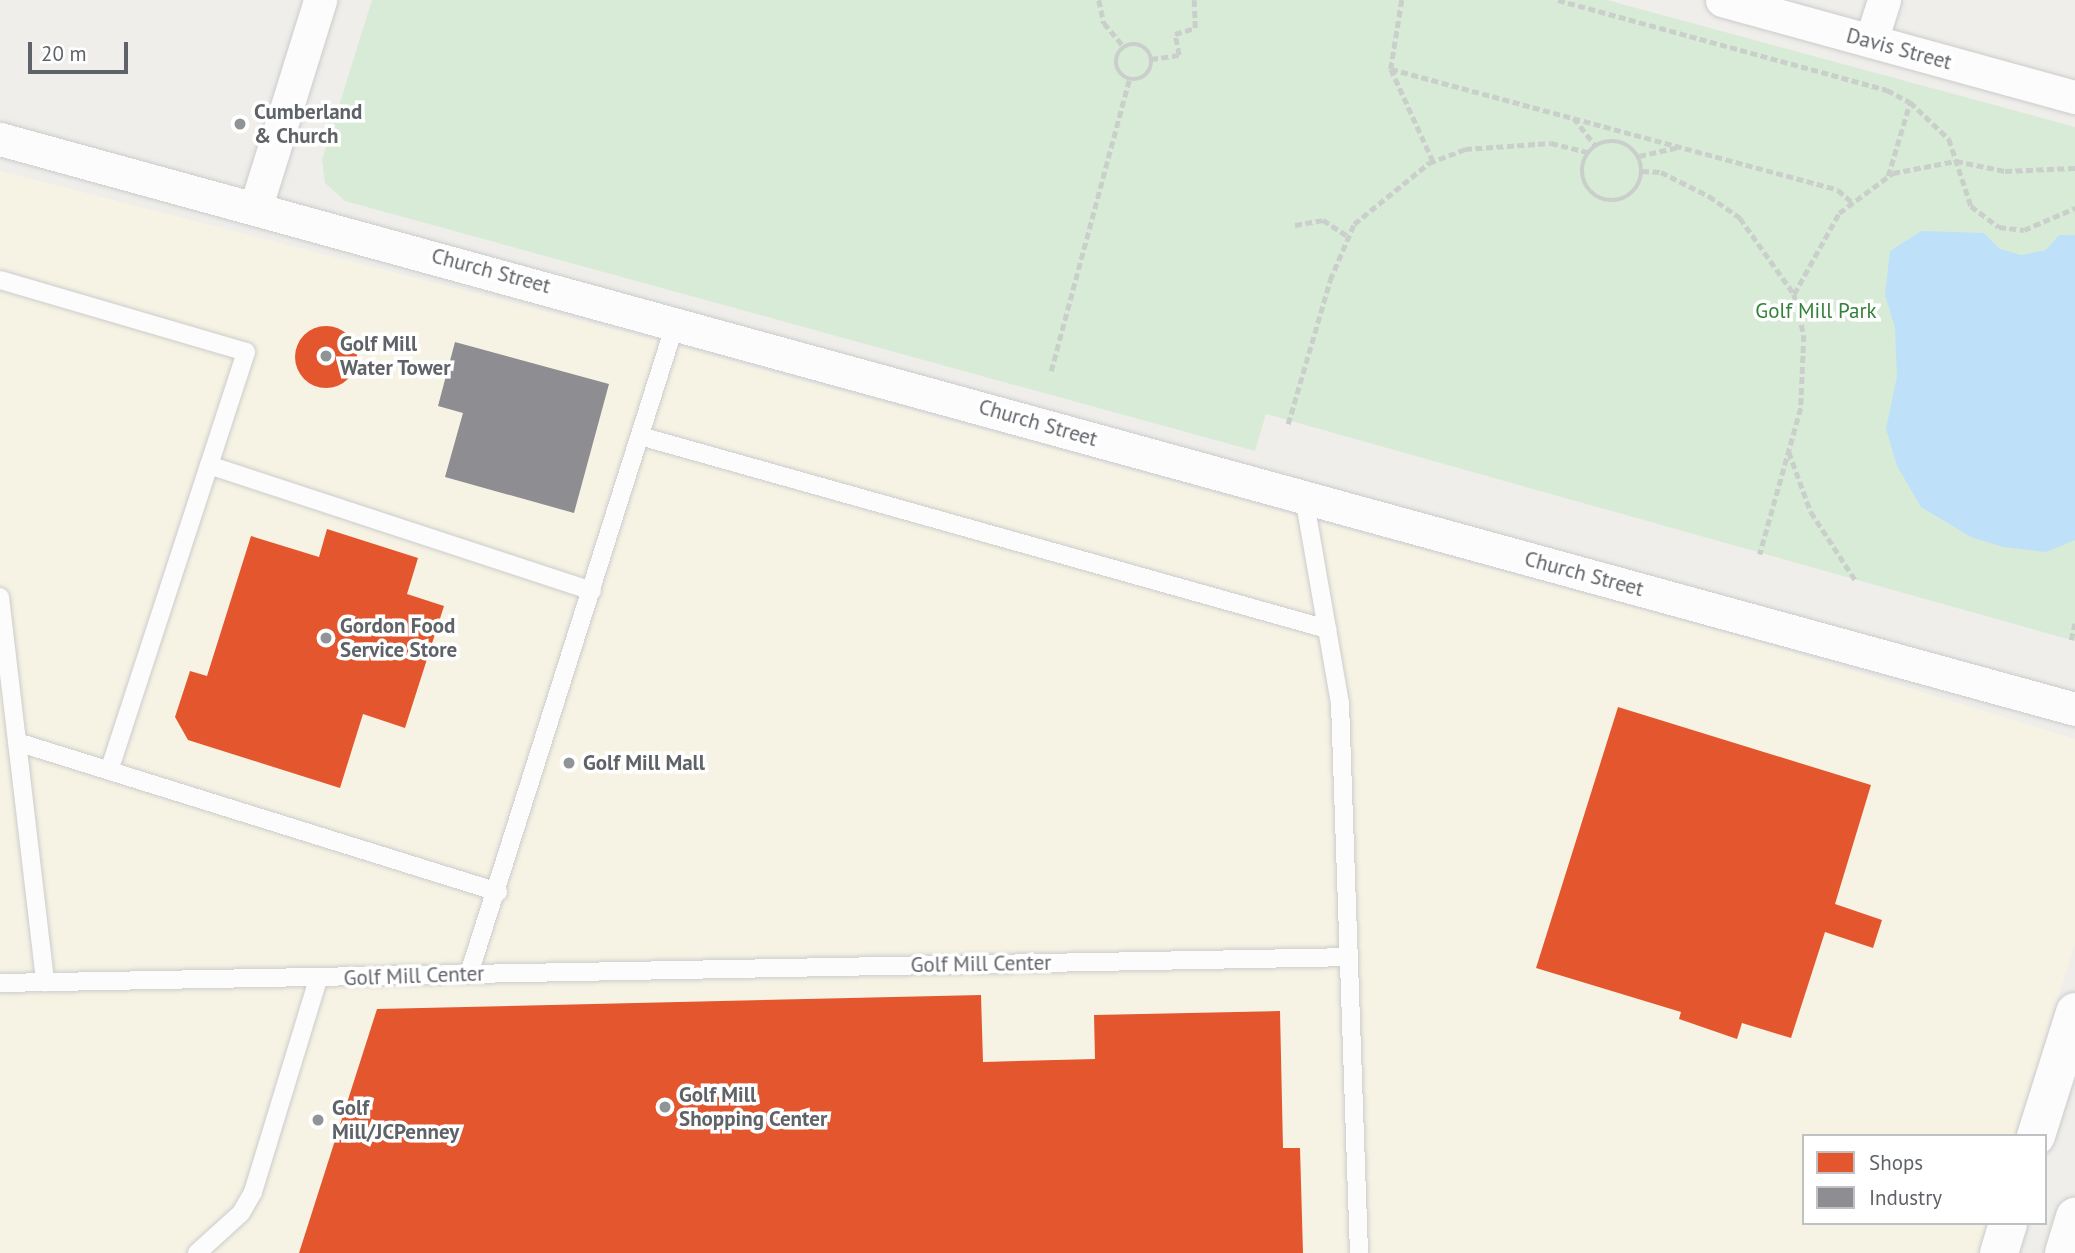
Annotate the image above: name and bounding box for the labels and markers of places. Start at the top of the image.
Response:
place label: Cumberland & Church [254,99,362,149]
marker: Cumberland & Church [232,116,248,132]
place label: Golf Mill Water Tower [340,331,451,381]
marker: Golf Mill Water Tower [318,348,334,364]
place label: Gordon Food Service Store [340,613,457,663]
marker: Gordon Food Service Store [318,630,334,646]
place label: Golf Mill Mall [583,750,705,776]
marker: Golf Mill Mall [561,755,577,771]
place label: Golf Mill Shopping Center [679,1082,828,1132]
place label: Golf Mill/JCPenney [332,1095,459,1145]
marker: Golf Mill Shopping Center [657,1099,673,1115]
marker: Golf Mill/JCPenney [310,1112,326,1128]

